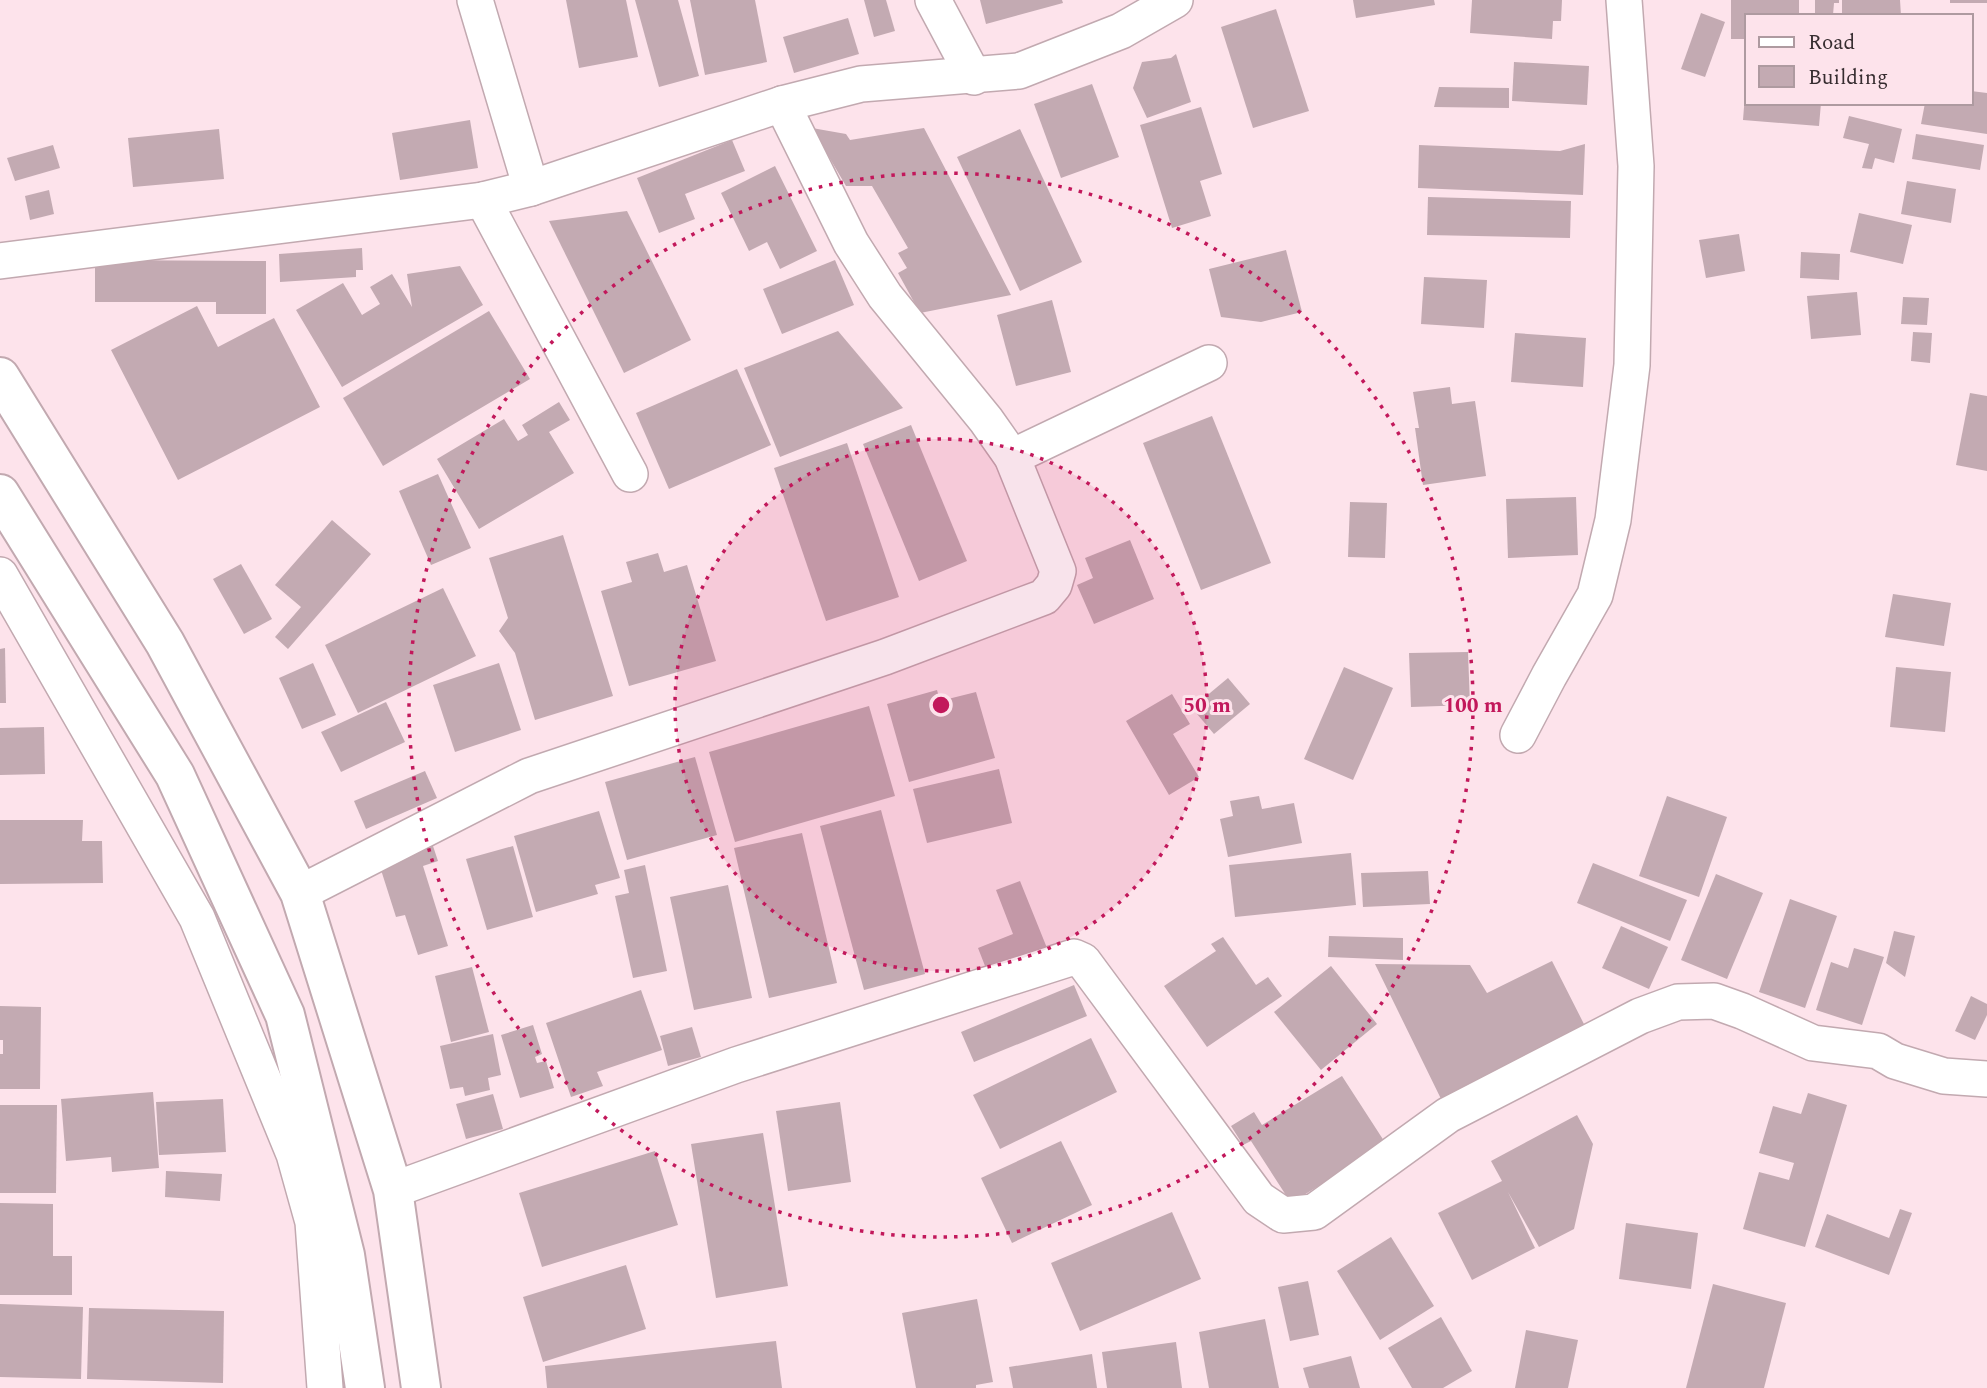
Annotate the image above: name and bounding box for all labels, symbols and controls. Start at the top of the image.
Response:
legend [1745,14,1973,105]
text: Road [1808,27,1855,59]
text: Building [1808,62,1888,94]
text: 50 m [1183,690,1231,722]
text: 100 m [1443,690,1503,722]
centre of rings [929,693,953,717]

